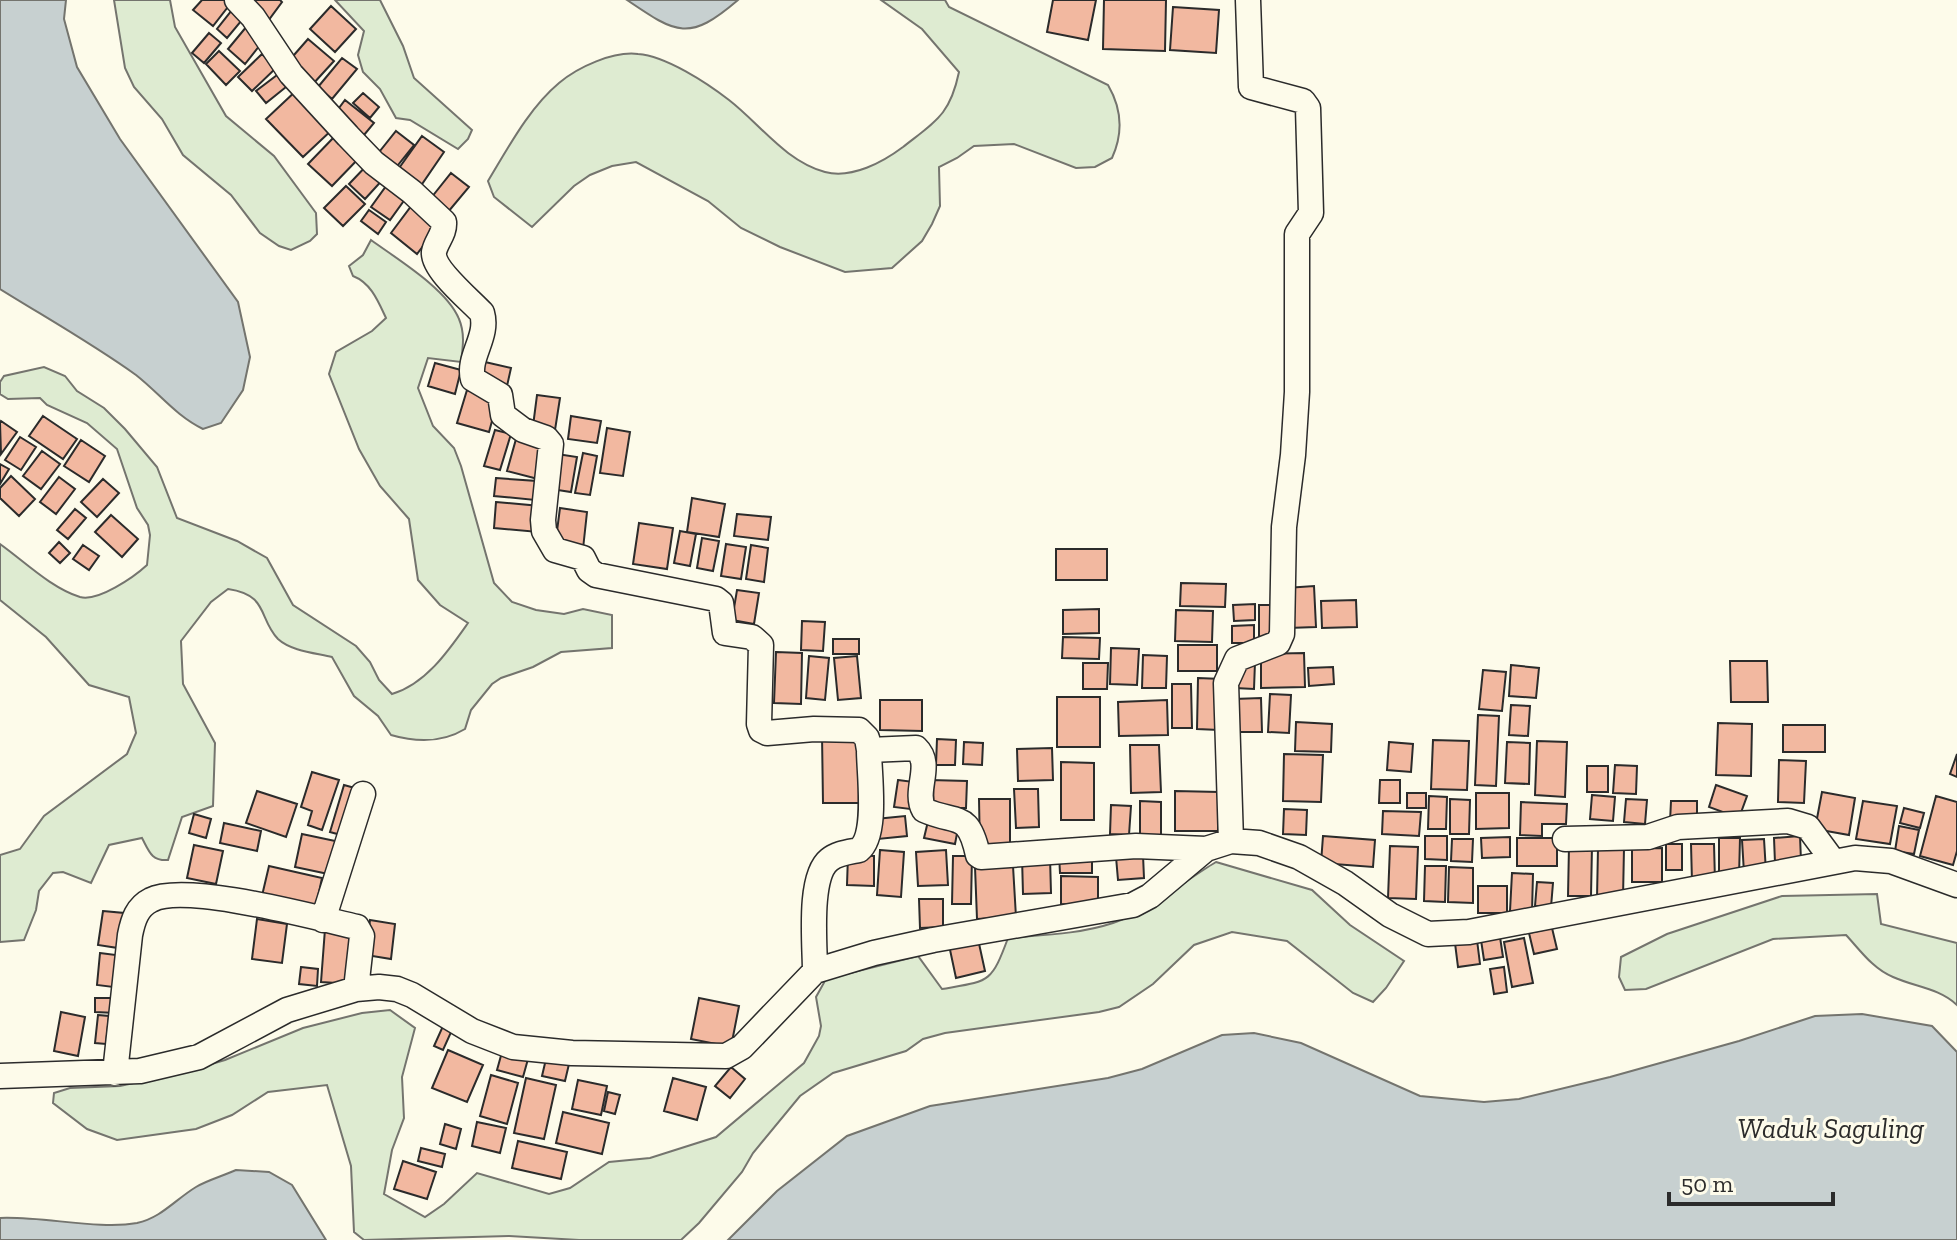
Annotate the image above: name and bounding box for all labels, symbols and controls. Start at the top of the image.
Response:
water label: Waduk Saguling [1738,1112,1925,1145]
scale bar [1669,1156,1833,1206]
text: 50 m [1681,1169,1734,1198]

